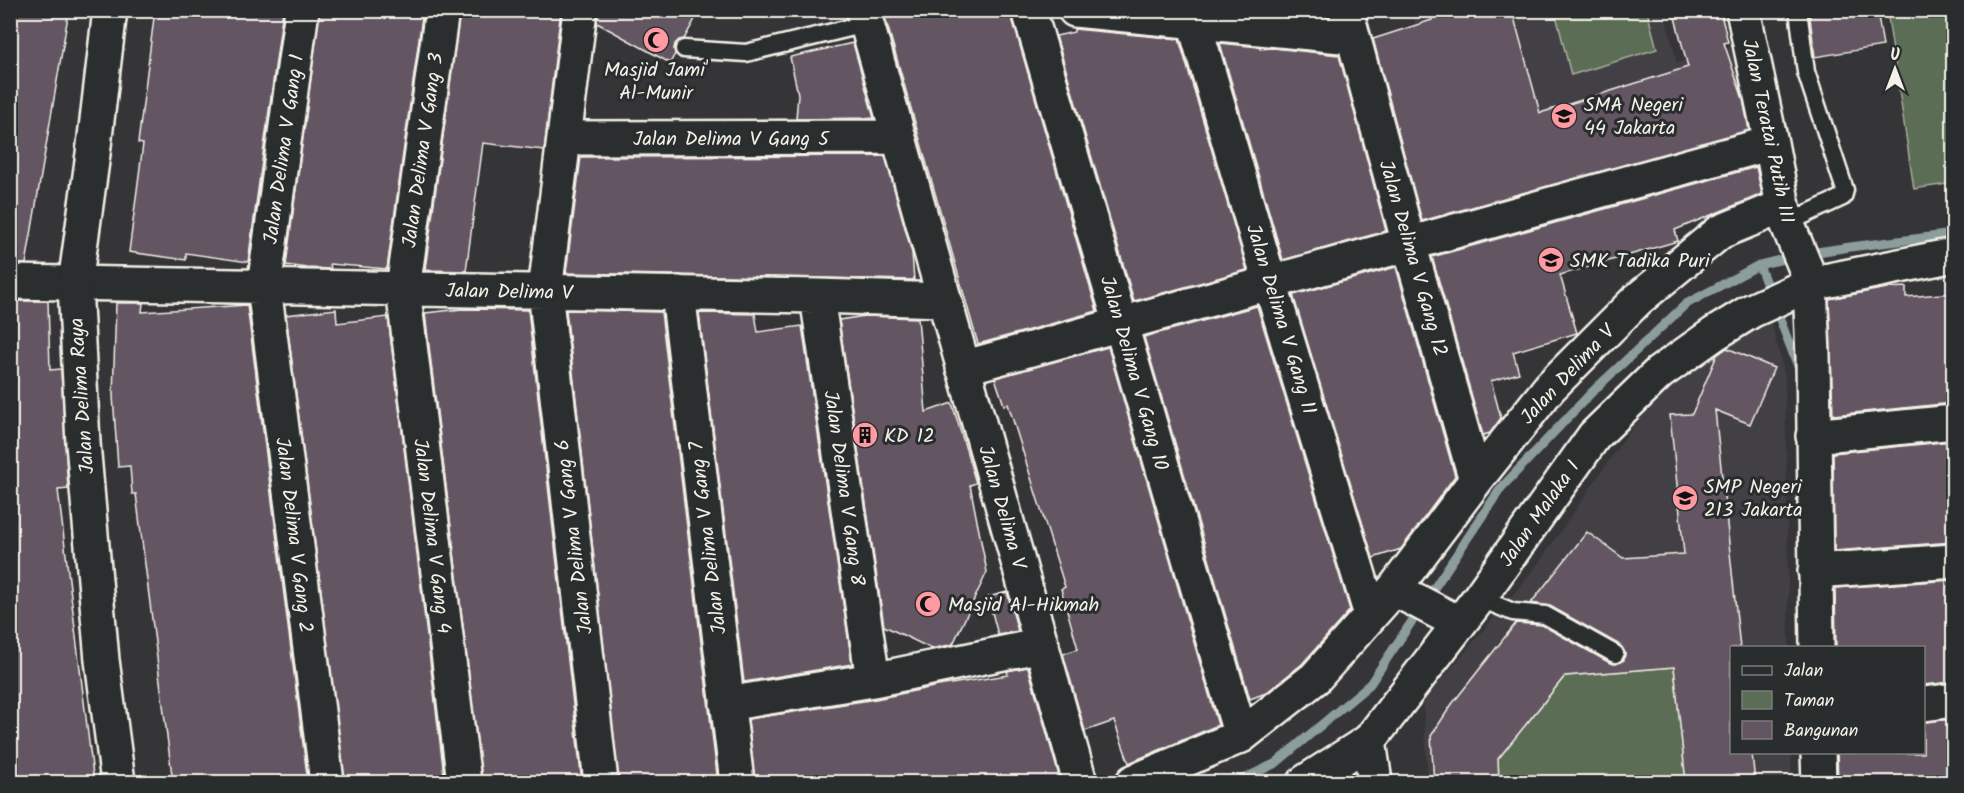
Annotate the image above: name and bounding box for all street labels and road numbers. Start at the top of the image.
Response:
street label: Jalan Teratai Putih III [1732,36,1802,227]
street label: Jalan Delima V Gang 3 [394,51,453,250]
street label: Jalan Delima V Gang 1 [256,52,314,246]
street label: Jalan Delima V Gang 5 [633,124,830,156]
street label: Jalan Delima V Gang 12 [1369,157,1455,360]
street label: Jalan Delima V Gang 11 [1236,220,1324,419]
street label: Jalan Delima V Gang 10 [1090,272,1176,475]
street label: Jalan Delima V [445,276,574,310]
street label: Jalan Delima Raya [62,317,104,475]
street label: Jalan Delima V [1513,317,1624,433]
street label: Jalan Delima V Gang 8 [813,388,873,589]
street label: Jalan Delima V Gang 2 [265,436,321,635]
street label: Jalan Delima V Gang 4 [403,437,459,635]
street label: Jalan Delima V Gang 6 [547,437,603,636]
street label: Jalan Delima V Gang 7 [681,439,737,636]
street label: Jalan Delima V [968,442,1034,574]
street label: Jalan Malaka I [1492,454,1589,574]

